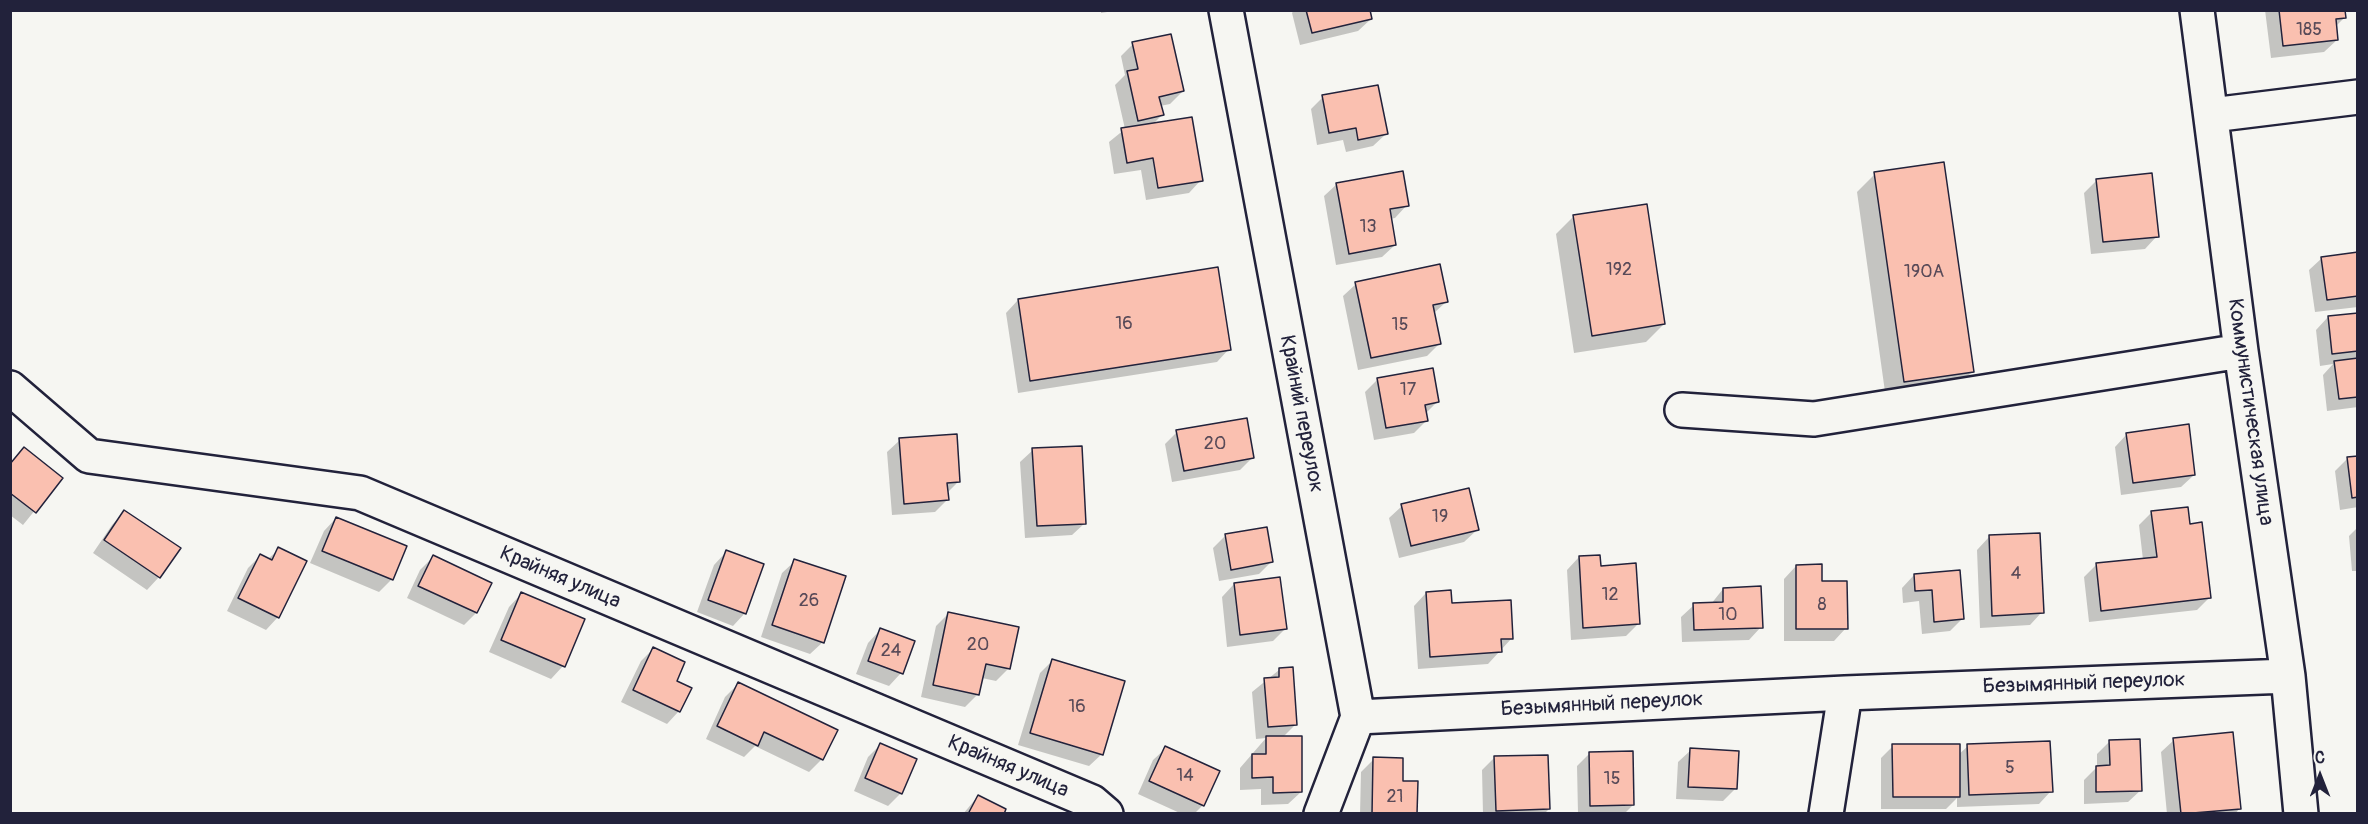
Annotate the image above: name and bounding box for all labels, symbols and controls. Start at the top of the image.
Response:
house number: 185 [2296,19,2322,41]
house number: 13 [1359,216,1377,238]
house number: 192 [1606,259,1632,281]
house number: 190А [1904,261,1944,283]
street label: Коммунистическая улица [2222,297,2278,527]
house number: 16 [1115,313,1133,335]
house number: 15 [1392,314,1408,336]
street label: Крайний переулок [1273,333,1329,495]
house number: 17 [1400,379,1416,401]
house number: 20 [1204,433,1226,455]
house number: 19 [1432,506,1448,528]
street label: Крайняя улица [496,541,624,615]
house number: 4 [2011,563,2021,585]
house number: 12 [1601,584,1619,606]
house number: 26 [799,590,819,612]
house number: 8 [1817,594,1827,616]
house number: 10 [1718,604,1738,626]
house number: 20 [967,634,989,656]
house number: 24 [881,640,901,662]
street label: Безымянный переулок [1982,668,2186,700]
street label: Безымянный переулок [1500,687,1704,723]
house number: 16 [1068,696,1086,718]
street label: Крайняя улица [944,730,1072,804]
north arrow [2290,746,2350,806]
text: С [2315,748,2325,768]
house number: 5 [2005,757,2015,779]
house number: 14 [1176,765,1194,787]
house number: 15 [1604,768,1620,790]
house number: 21 [1386,786,1404,808]

